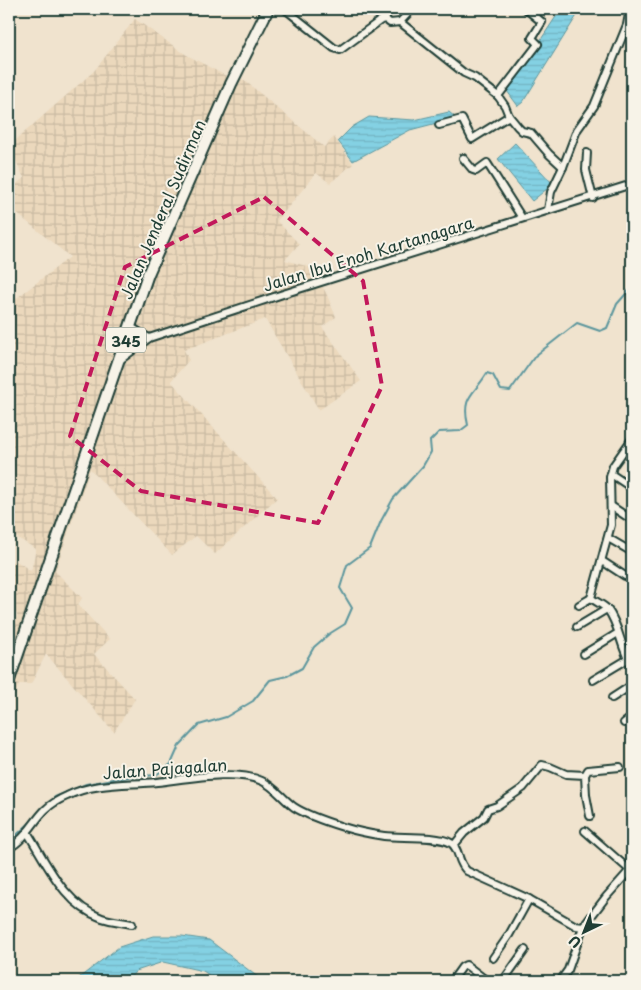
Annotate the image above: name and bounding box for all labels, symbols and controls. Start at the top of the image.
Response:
street label: Jalan Jenderal Sudirman [113,115,211,303]
street label: Jalan Ibu Enoh Kartanagara [260,210,476,296]
road number: 345 [106,328,146,352]
street label: Jalan Pajagalan [102,752,228,784]
north arrow [558,908,608,958]
text: U [564,931,586,953]

